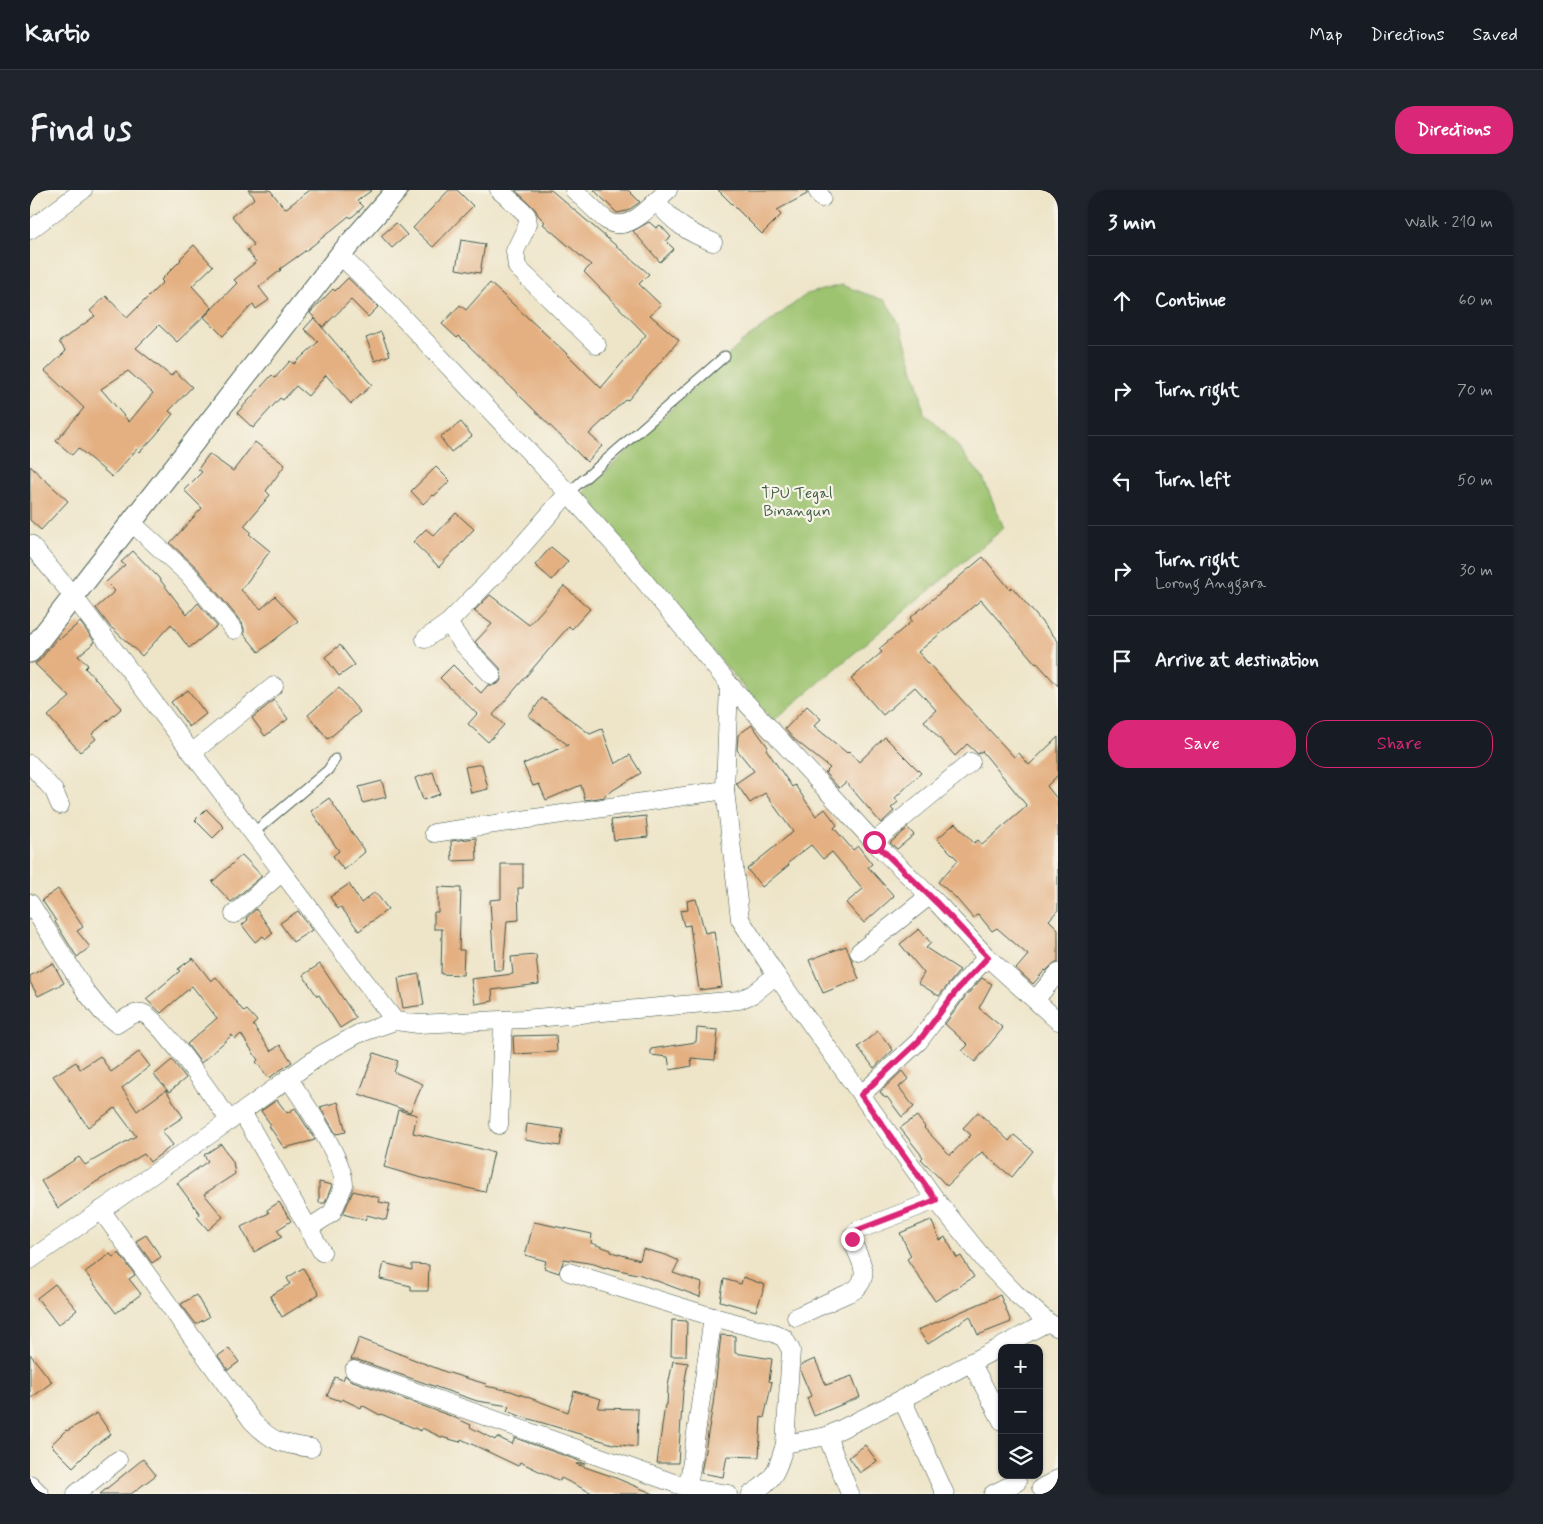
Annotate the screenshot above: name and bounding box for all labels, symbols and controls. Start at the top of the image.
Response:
text: Kartio [25,19,90,50]
text: Map [1310,23,1343,47]
text: Directions [1371,23,1445,47]
text: Saved [1473,23,1518,47]
button: Directions [1395,106,1513,154]
text: Find us [30,107,132,153]
text: 3 min [1108,209,1156,237]
text: Walk · 210 m [1405,212,1493,233]
icon: ahead [1108,287,1136,315]
text: Continue [1155,288,1226,313]
text: 60 m [1459,290,1493,311]
icon: right [1108,377,1136,405]
text: Turn right [1155,378,1239,403]
text: 70 m [1457,380,1493,401]
icon: left [1108,467,1136,495]
text: Turn left [1155,468,1231,493]
text: 50 m [1457,470,1493,491]
park label: TPU Tegal Binangun [761,483,833,522]
text: Turn right [1155,548,1239,573]
icon: right [1108,557,1136,585]
text: 30 m [1460,560,1493,581]
text: Lorong Anggara [1155,573,1266,594]
icon: arrive [1108,647,1136,675]
text: Arrive at destination [1155,648,1319,673]
button: Save [1108,720,1296,768]
button: Share [1306,720,1493,768]
route start [863,831,886,854]
route end [841,1228,864,1251]
map controls [998,1344,1043,1479]
button: + [998,1344,1043,1389]
button: − [998,1389,1043,1434]
button: layers [998,1434,1043,1479]

